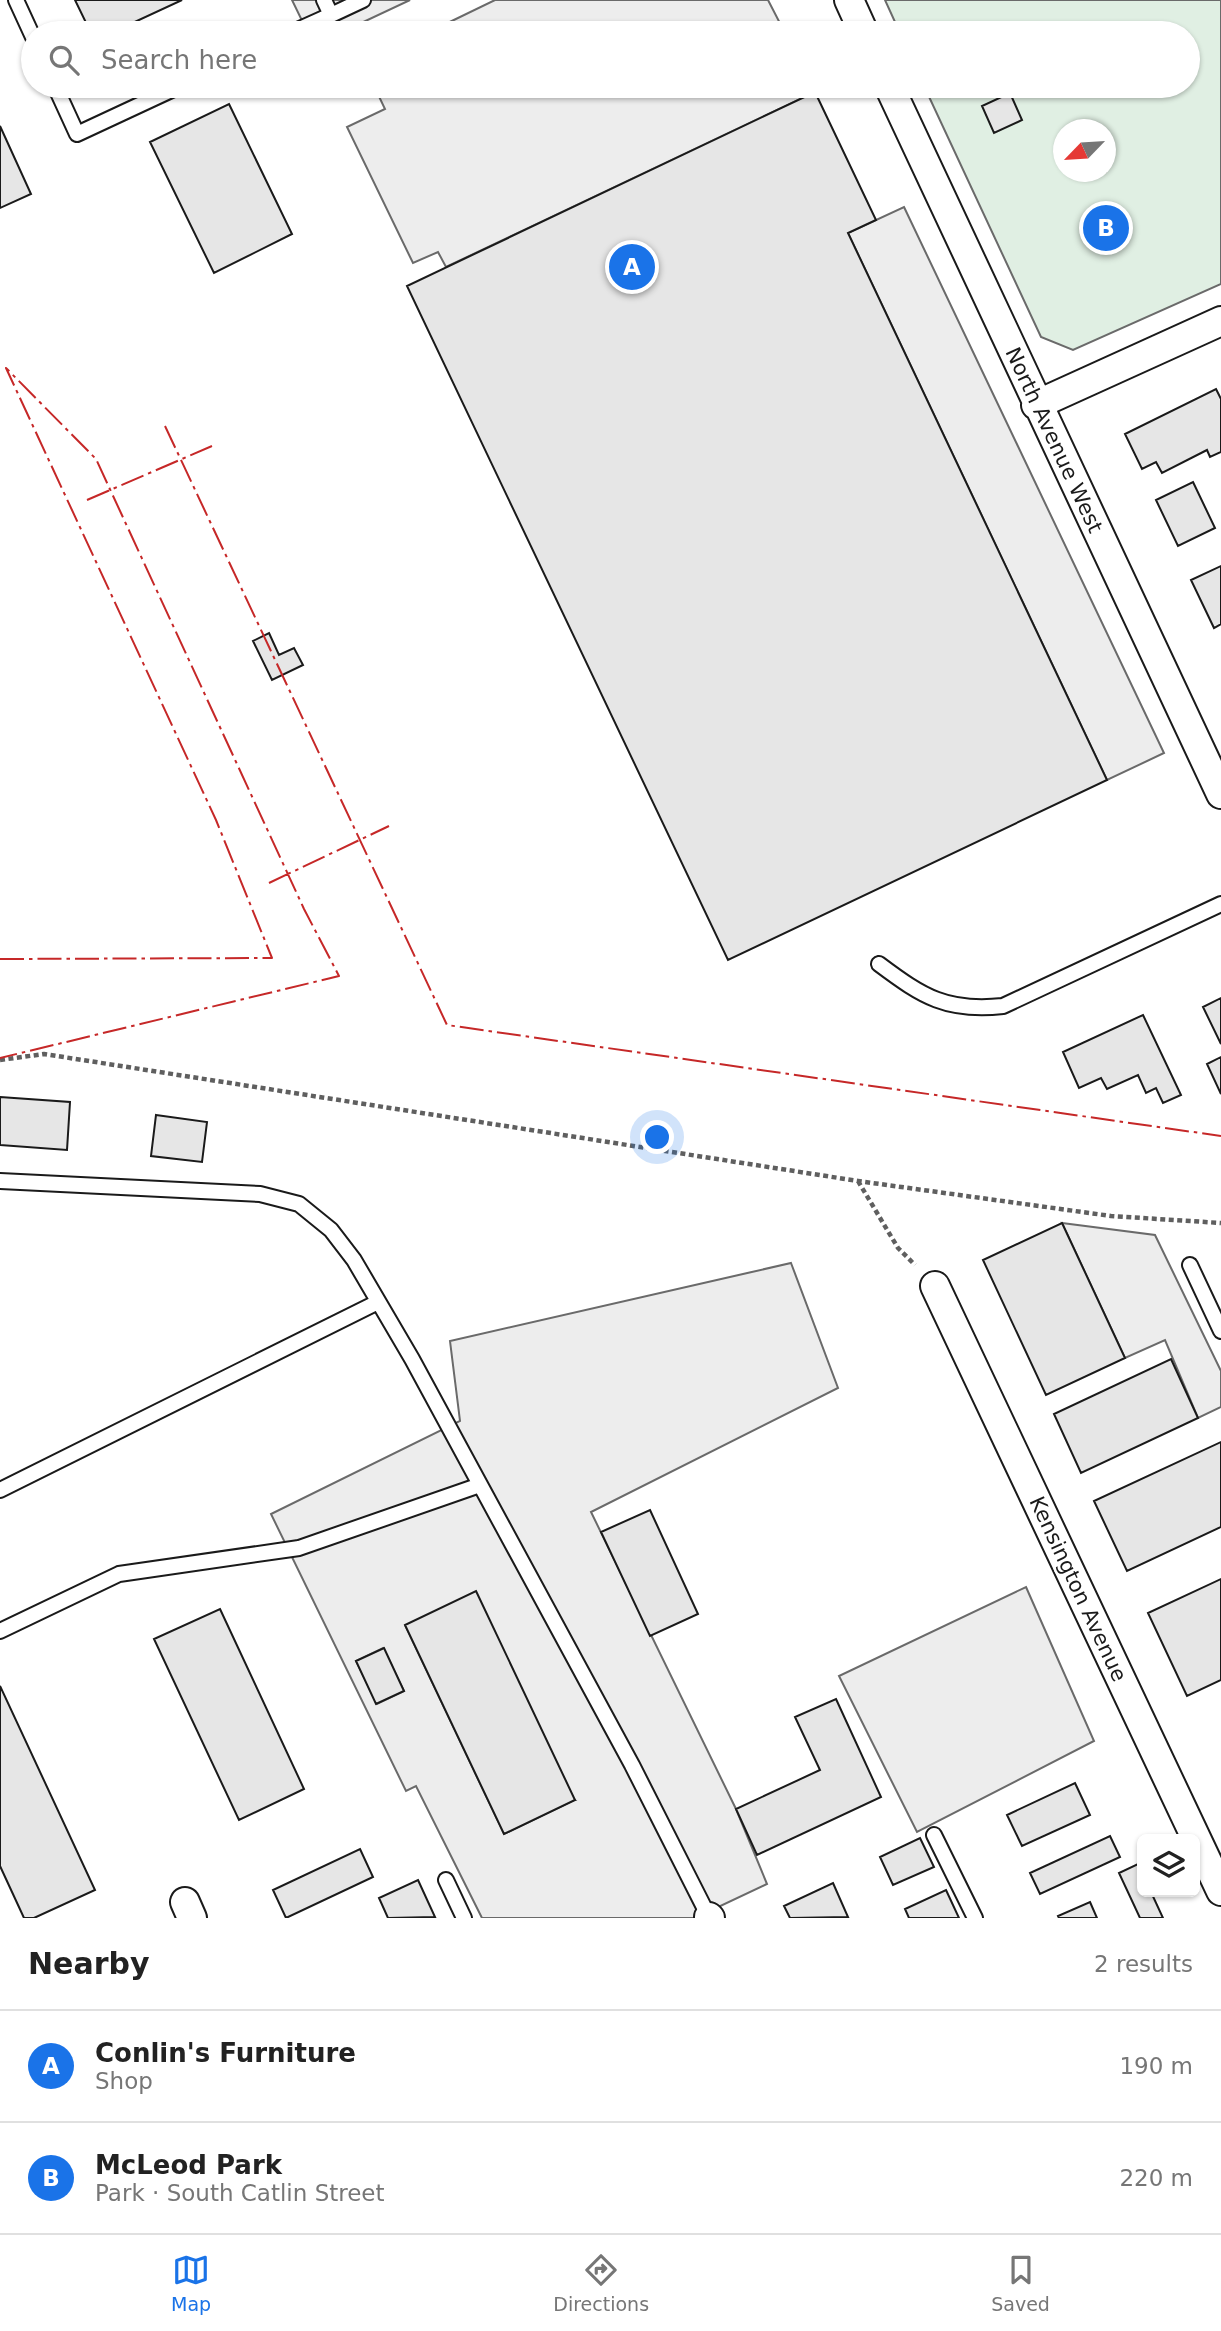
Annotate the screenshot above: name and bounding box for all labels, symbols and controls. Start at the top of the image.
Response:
search box [21,21,1200,98]
icon: search [45,41,83,79]
text: Search here [101,45,257,75]
north arrow [1053,119,1116,182]
pin: B [1083,202,1129,254]
pin: A [609,241,655,293]
street label: North Avenue West [1000,344,1108,536]
your location [640,1120,674,1154]
street label: Kensington Avenue [1025,1493,1131,1685]
map controls [1137,1834,1200,1897]
button: layers [1137,1834,1200,1897]
text: Nearby [28,1946,150,1981]
text: 2 results [1094,1951,1193,1977]
text: Conlin's Furniture [95,2038,356,2068]
text: A [42,2053,60,2079]
text: 190 m [1119,2053,1193,2079]
text: Shop [95,2068,153,2094]
text: McLeod Park [95,2150,282,2180]
text: B [42,2165,60,2191]
text: 220 m [1119,2165,1193,2191]
text: Park · South Catlin Street [95,2180,385,2206]
tab: Map [171,2251,211,2315]
tab: Directions [553,2251,649,2315]
tab: Saved [991,2251,1050,2315]

